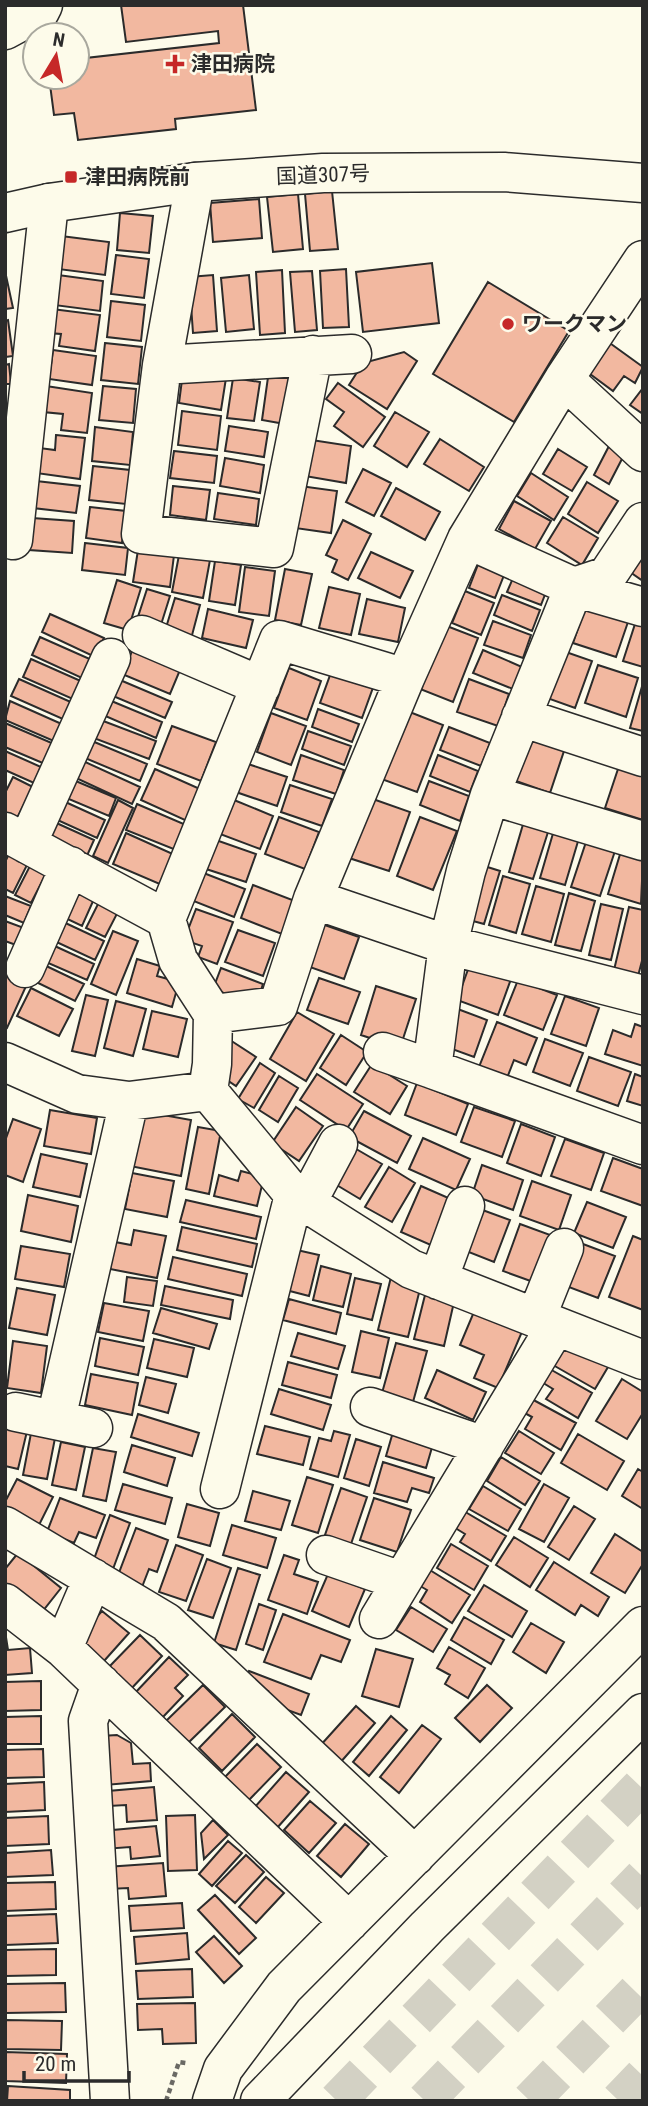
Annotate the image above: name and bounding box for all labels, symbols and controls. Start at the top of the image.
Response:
north arrow [21,21,91,91]
text: N [51,27,67,52]
place label: 津田病院 [191,52,275,76]
marker: 津田病院 [165,54,185,74]
street label: 国道307号 [276,161,370,189]
place label: 津田病院前 [85,165,190,189]
marker: 津田病院前 [63,169,79,185]
place label: ワークマン [522,312,627,336]
marker: ワークマン [500,316,516,332]
scale bar [24,2039,130,2084]
text: 20 m [35,2052,76,2076]

